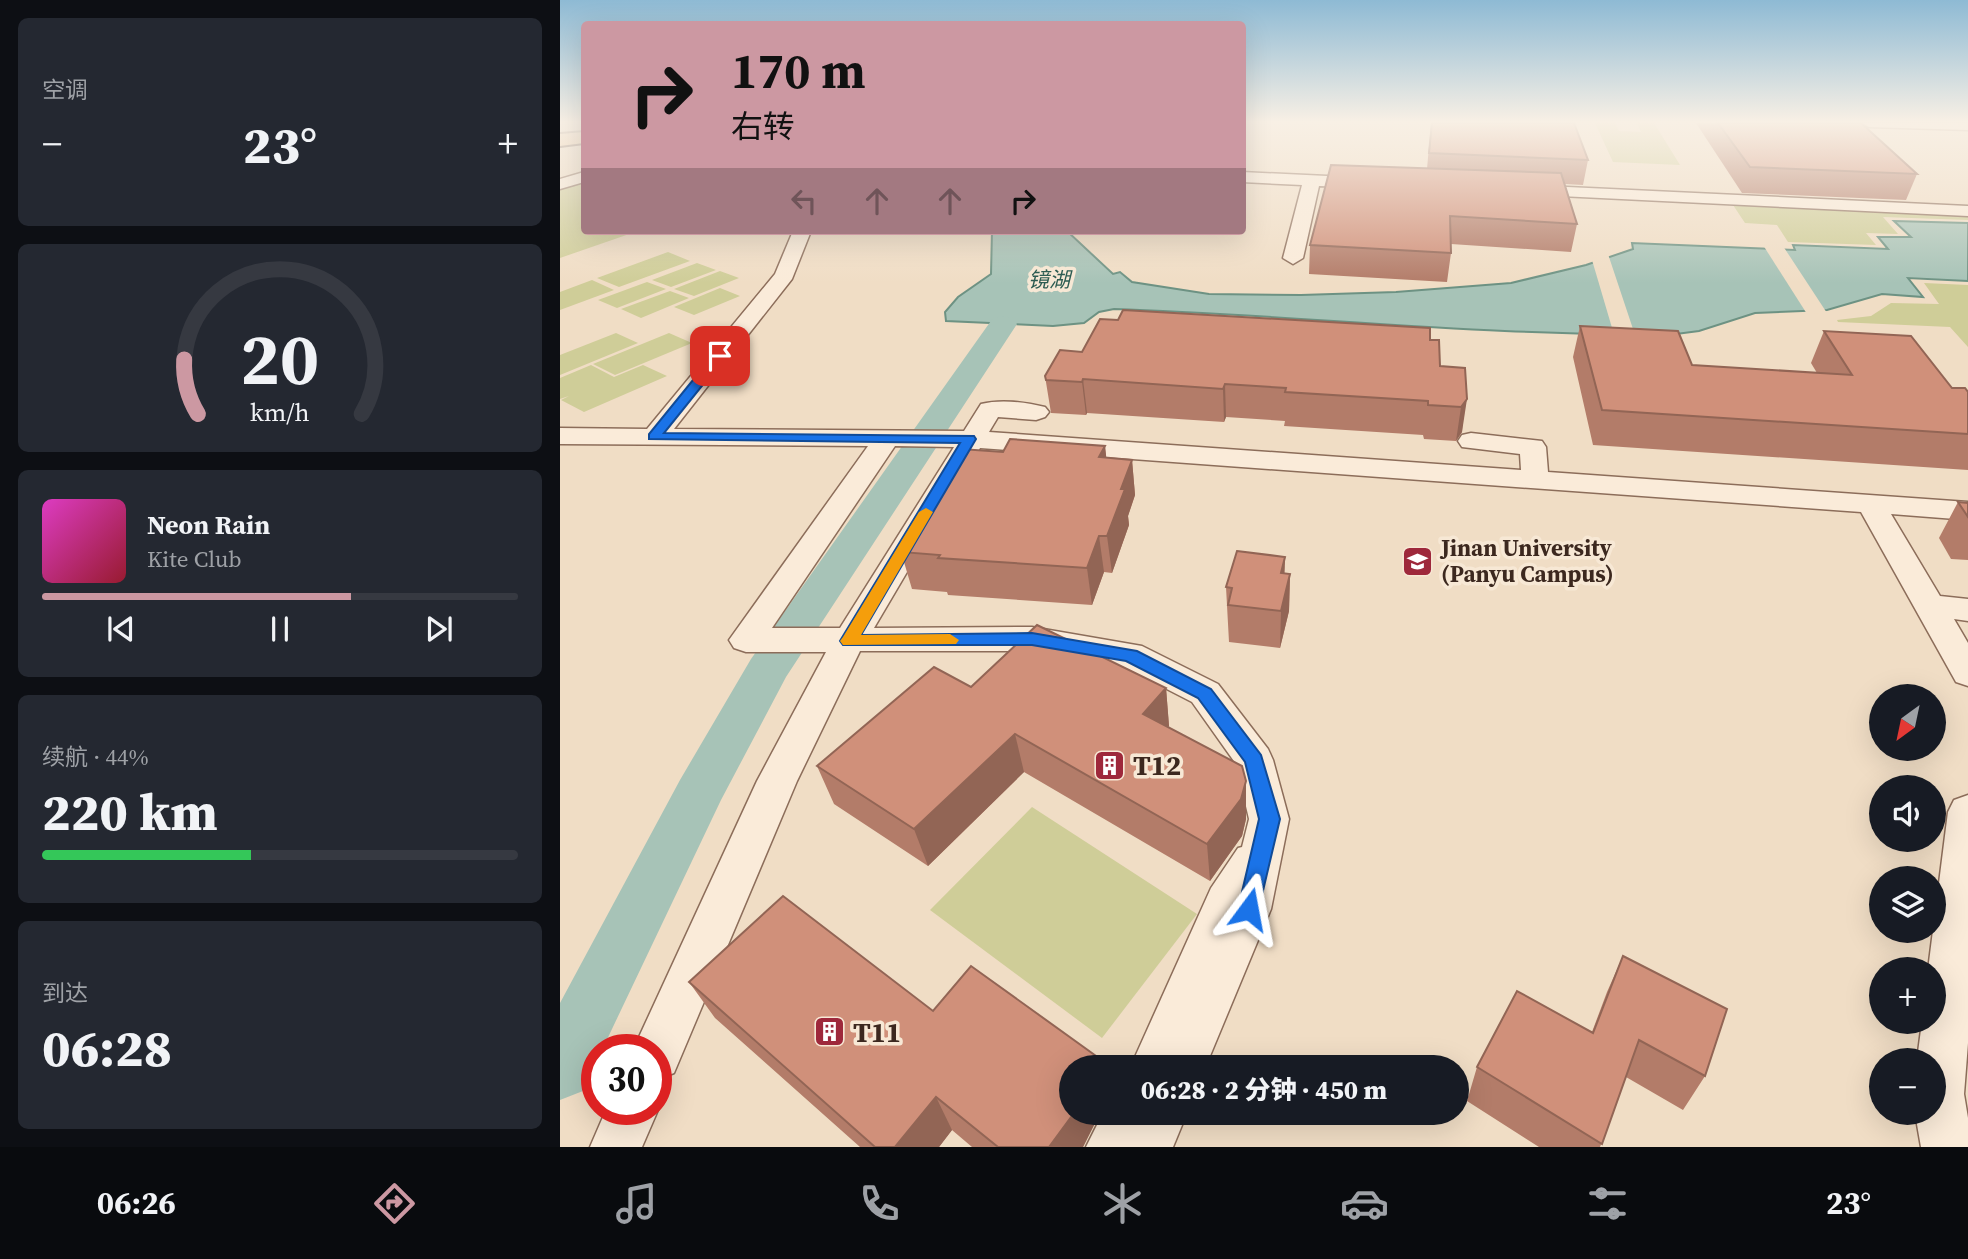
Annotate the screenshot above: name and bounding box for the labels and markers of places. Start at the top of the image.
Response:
pin [690,326,750,386]
place label: Jinan University (Panyu Campus) [1439,532,1614,590]
school or university icon: Jinan University (Panyu Campus) [1401,544,1435,578]
place label: T12 [1133,746,1181,784]
building icon: T12 [1093,748,1127,782]
place label: T11 [853,1013,901,1051]
building icon: T11 [813,1015,847,1049]

